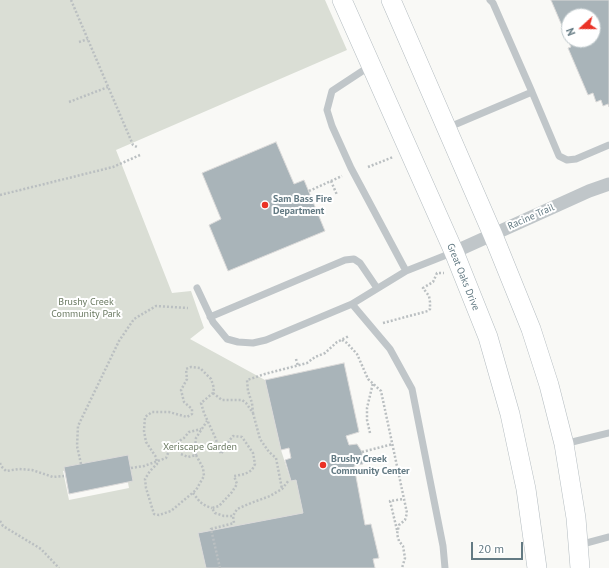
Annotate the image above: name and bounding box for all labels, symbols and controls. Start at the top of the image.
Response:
north arrow [561,8,601,48]
text: N [563,26,579,38]
place label: Sam Bass Fire Department [273,193,332,216]
marker: Sam Bass Fire Department [260,200,270,210]
street label: Racine Trail [506,201,556,233]
street label: Great Oaks Drive [444,242,482,312]
park label: Brushy Creek Community Park [51,296,121,320]
park label: Xeriscape Garden [163,441,237,453]
place label: Brushy Creek Community Center [331,453,410,476]
marker: Brushy Creek Community Center [318,460,328,470]
scale bar [473,534,525,560]
text: 20 m [478,541,504,556]

